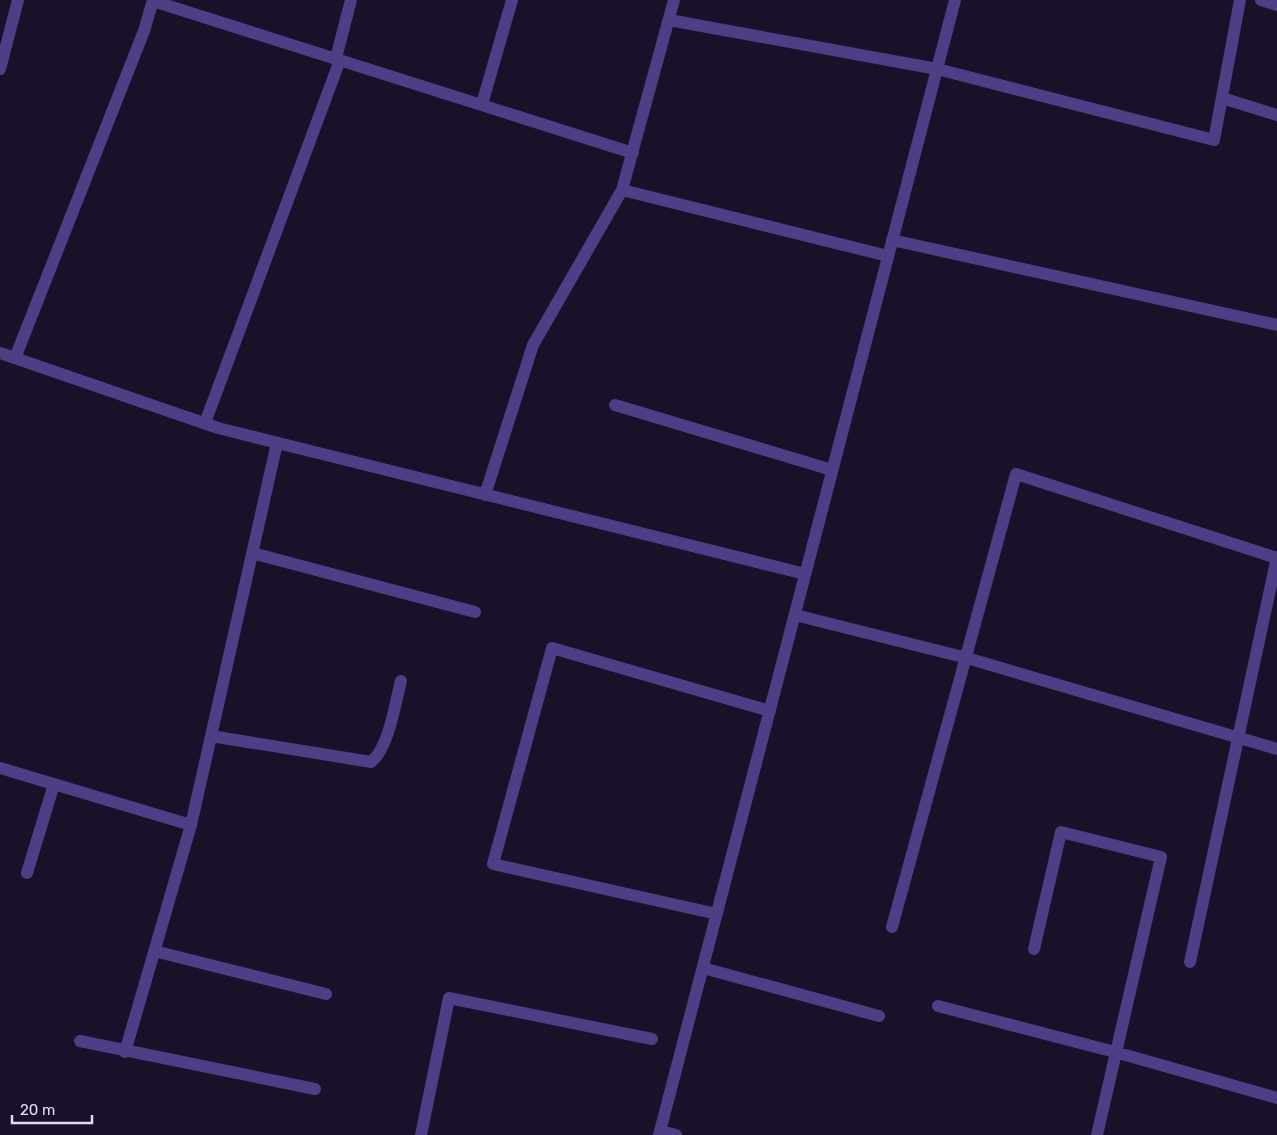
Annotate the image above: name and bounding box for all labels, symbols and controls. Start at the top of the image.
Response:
scale bar [12,1092,92,1124]
text: 20 m [20,1101,55,1119]

